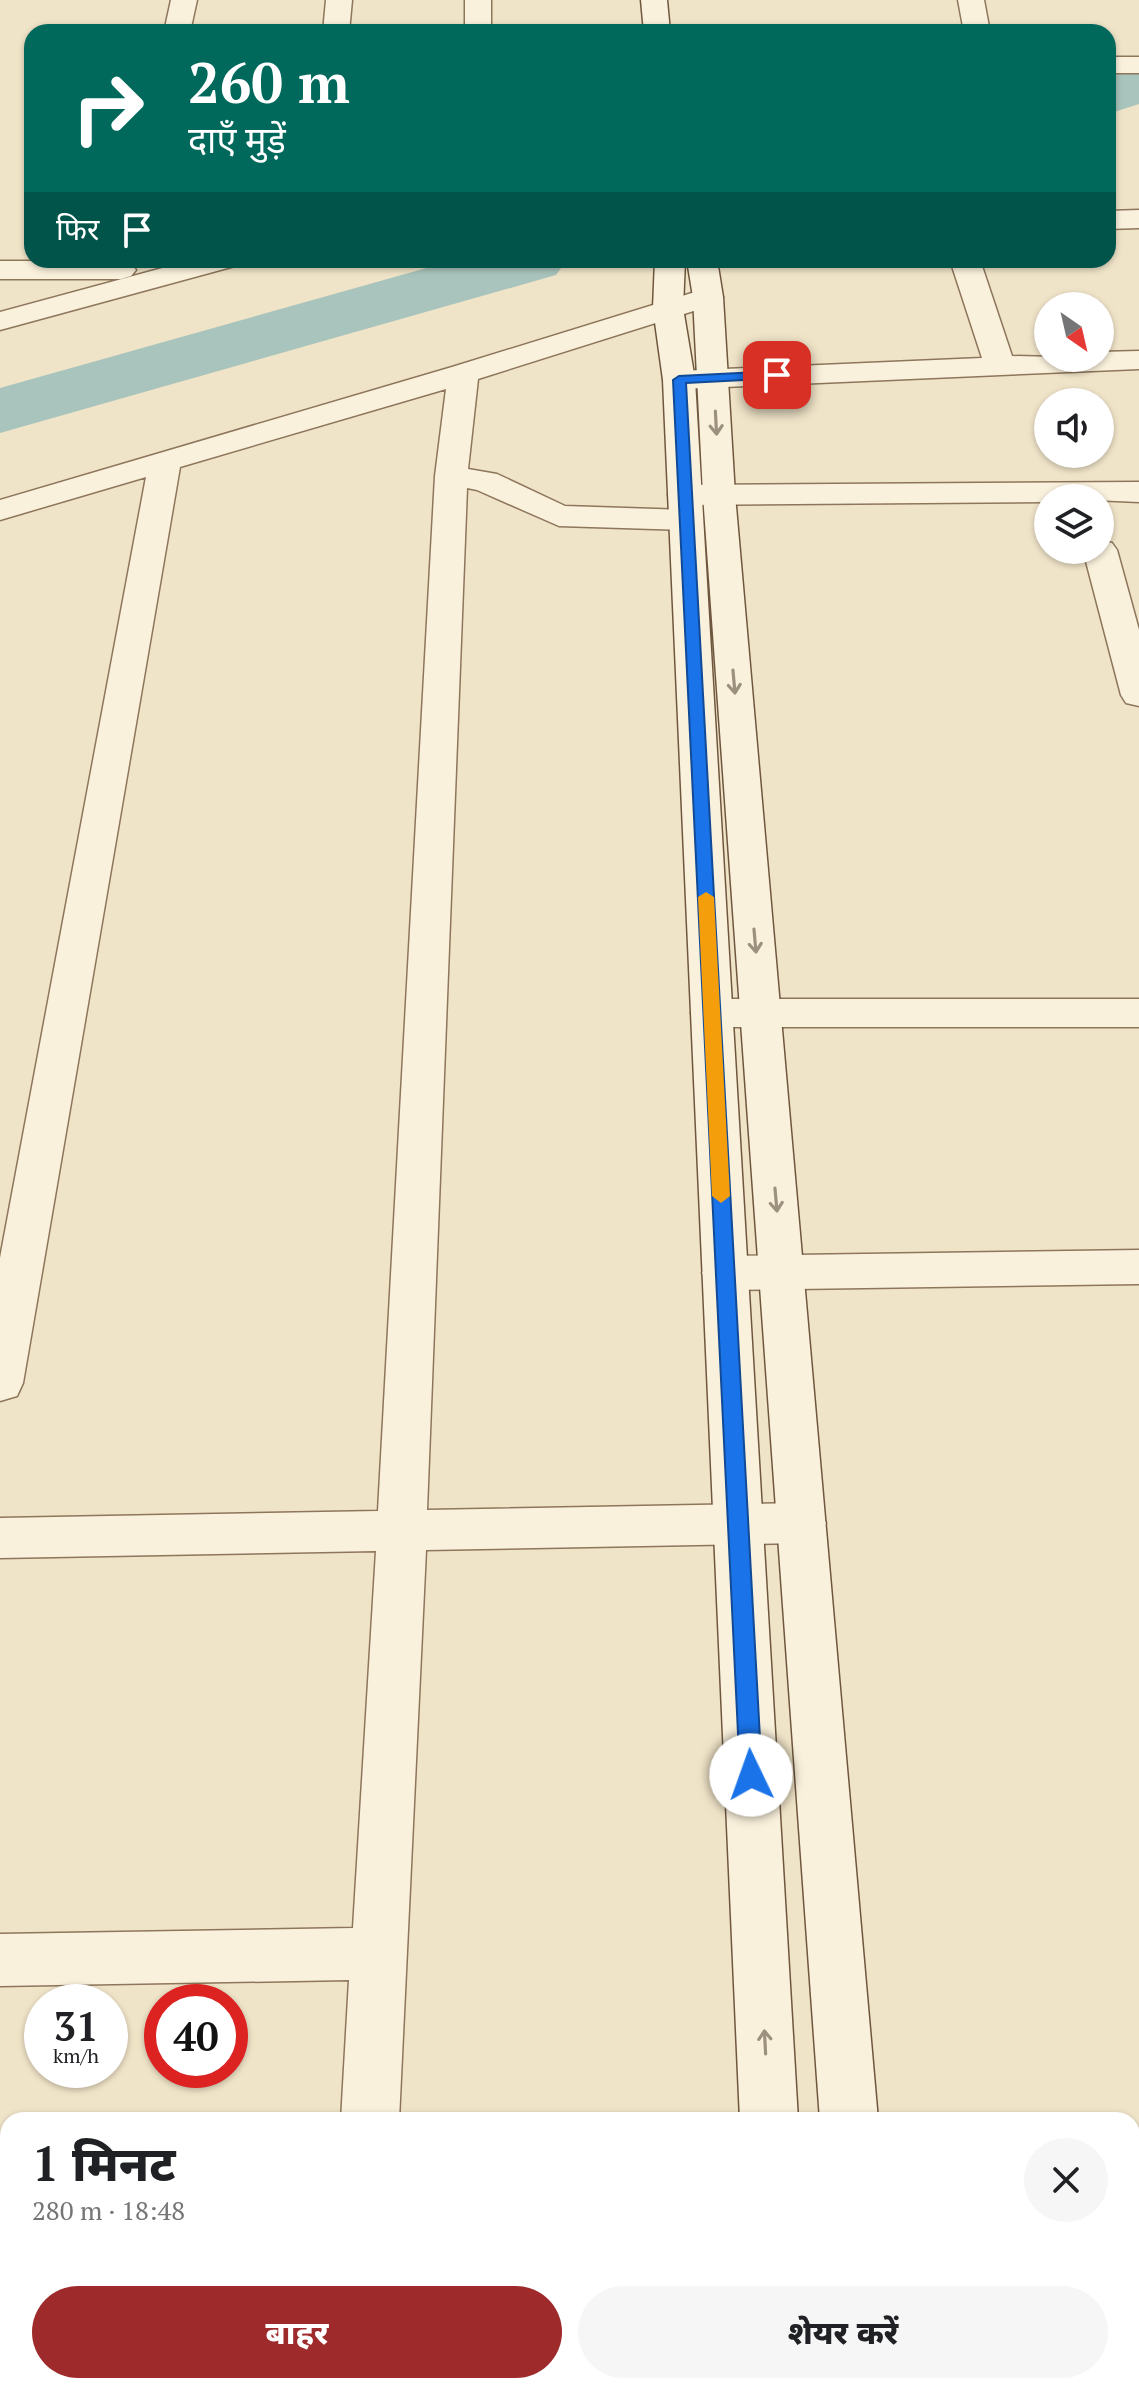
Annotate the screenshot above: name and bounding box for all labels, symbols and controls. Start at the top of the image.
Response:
text: 260 m [188,45,350,119]
icon: right [56,56,160,160]
text: दाएँ मुड़ें [188,116,286,163]
icon: arrive [115,208,159,252]
text: फिर [56,209,99,249]
north arrow [1034,292,1114,372]
map controls [1034,292,1114,564]
pin [743,341,811,409]
icon: arrive [755,353,799,397]
button: sound [1034,388,1114,468]
one-way arrow [708,409,723,436]
button: layers [1034,484,1114,564]
one-way arrow [727,668,742,695]
one-way arrow [748,927,763,954]
one-way arrow [769,1186,784,1213]
position arrow [709,1733,793,1817]
speed limit sign: 40 [144,1984,248,2088]
text: 31 [53,1999,99,2052]
one-way arrow [757,2029,772,2056]
text: km/h [53,2042,99,2069]
text: 1 मिनट [32,2131,175,2195]
button: close [1024,2138,1108,2222]
text: 280 m · 18:48 [32,2193,185,2227]
button: बाहर [32,2286,562,2378]
button: शेयर करें [578,2286,1108,2378]

